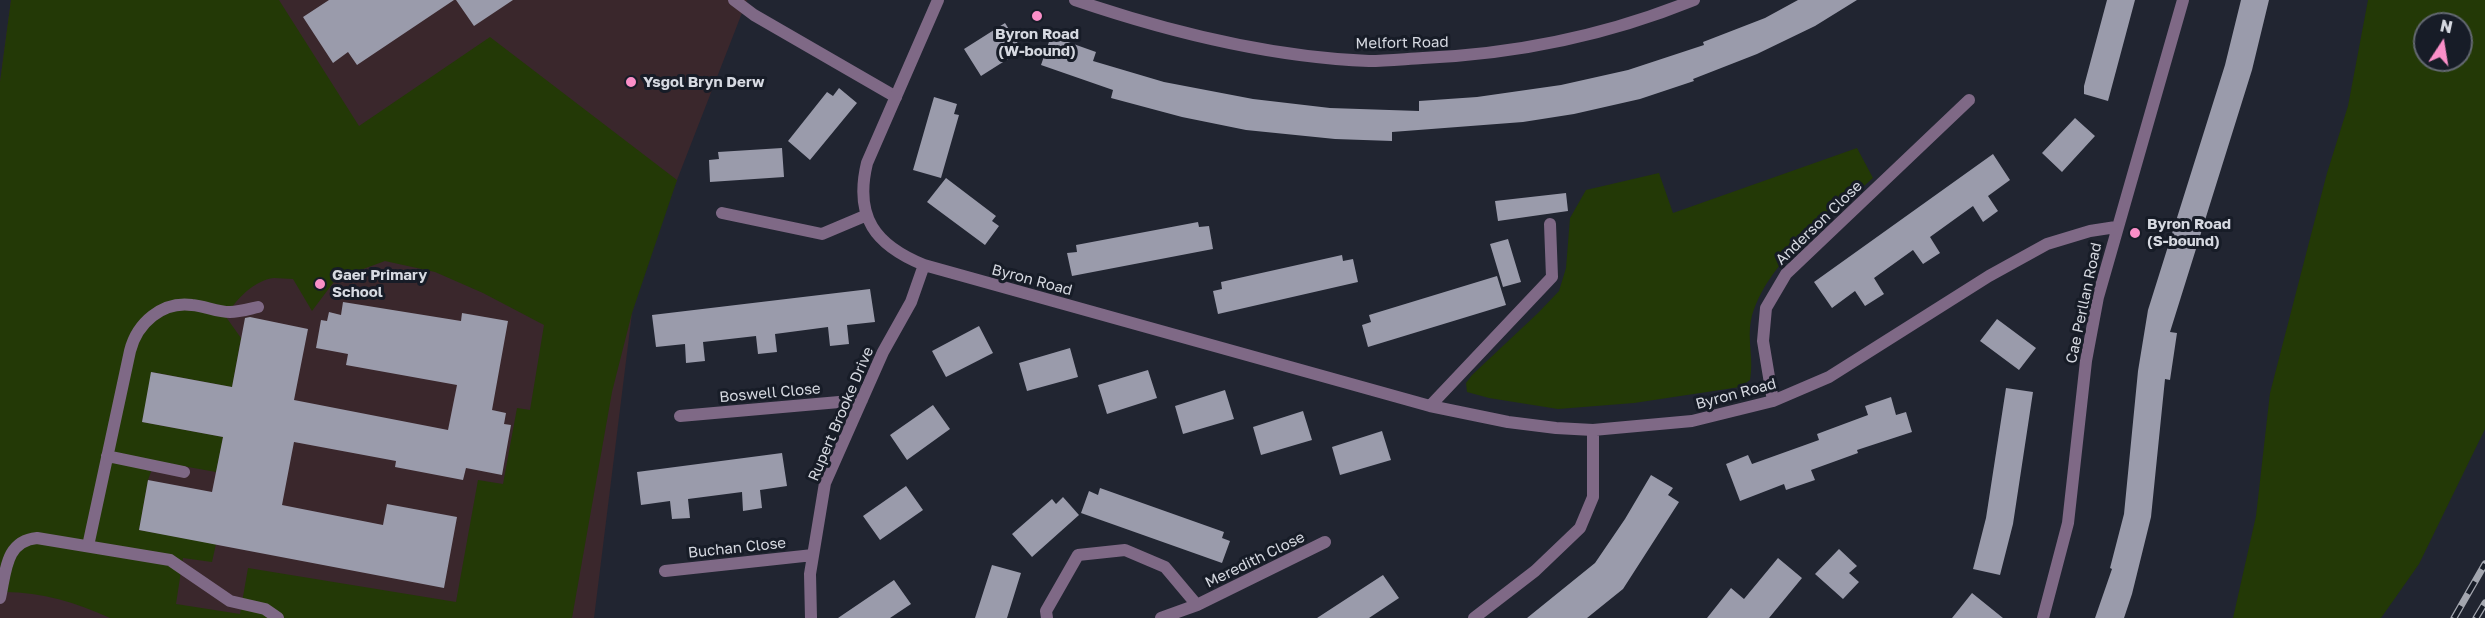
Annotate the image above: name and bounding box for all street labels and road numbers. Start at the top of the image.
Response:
street label: Melfort Road [1355,33,1449,53]
street label: Anderson Close [1772,177,1866,269]
street label: Cae Perllan Road [2062,241,2106,365]
street label: Byron Road [990,261,1074,299]
street label: Rupert Brooke Drive [805,344,877,484]
street label: Byron Road [1694,375,1778,413]
street label: Boswell Close [719,380,821,406]
street label: Meredith Close [1202,528,1308,592]
street label: Buchan Close [687,534,787,562]

